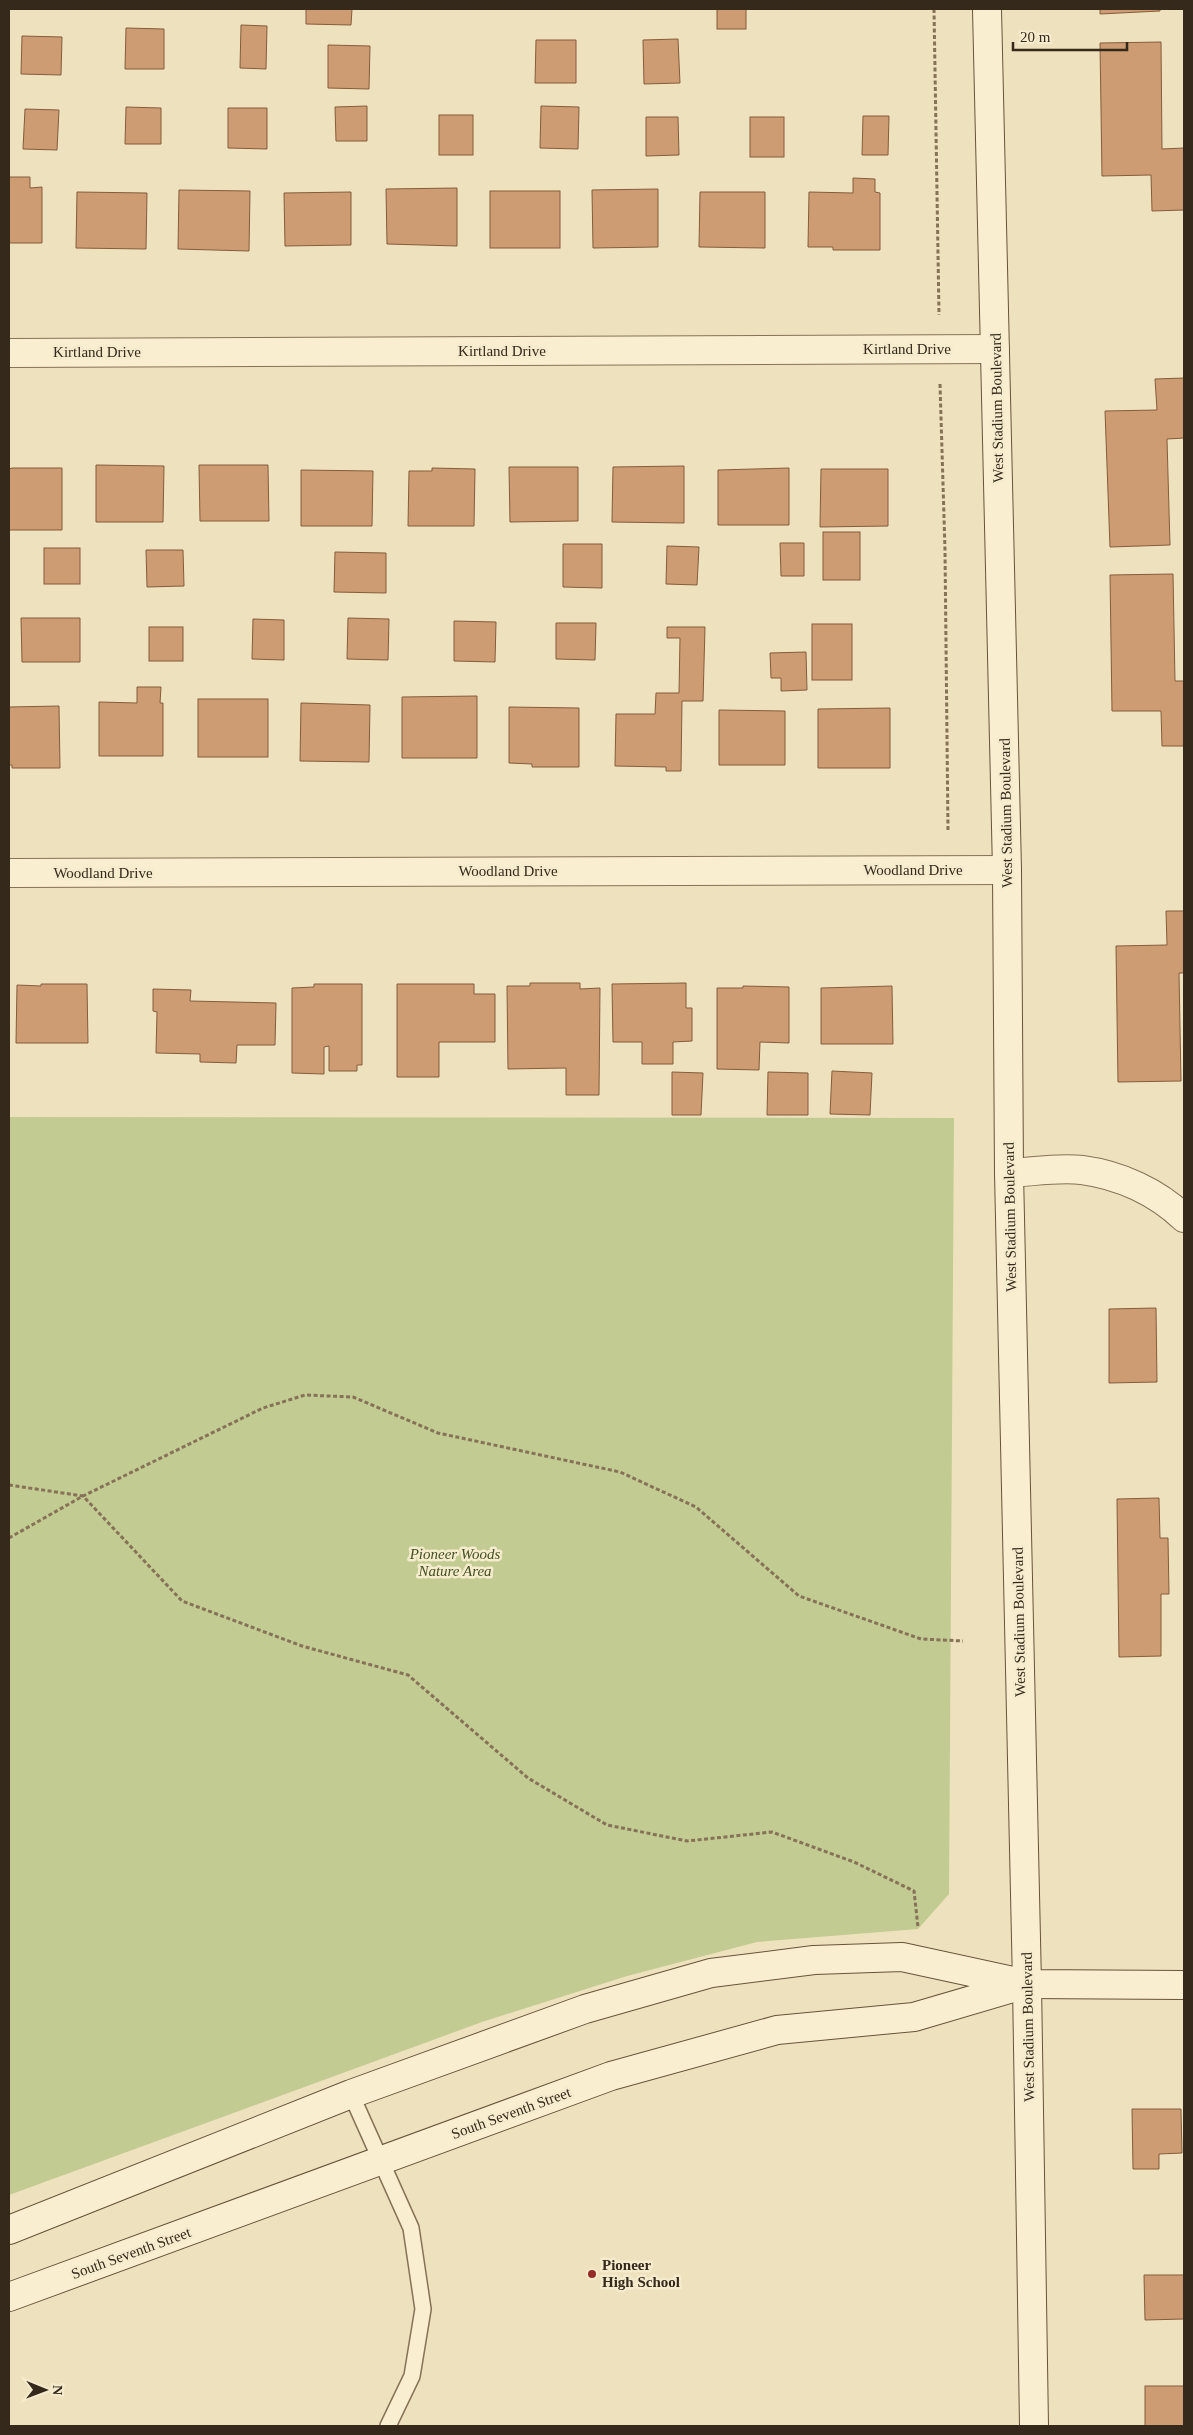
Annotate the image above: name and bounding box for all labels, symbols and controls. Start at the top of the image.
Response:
scale bar [1013,20,1127,52]
text: 20 m [1020,29,1051,45]
street label: West Stadium Boulevard [988,333,1006,483]
street label: Kirtland Drive [863,341,951,357]
street label: Kirtland Drive [458,343,546,359]
street label: Kirtland Drive [53,344,141,360]
street label: West Stadium Boulevard [997,738,1015,888]
street label: Woodland Drive [863,862,963,878]
street label: Woodland Drive [458,863,558,879]
street label: Woodland Drive [53,865,153,881]
street label: West Stadium Boulevard [1001,1142,1019,1292]
park label: Pioneer Woods Nature Area [409,1546,500,1579]
street label: West Stadium Boulevard [1010,1547,1028,1697]
street label: West Stadium Boulevard [1019,1952,1037,2102]
street label: South Seventh Street [449,2084,574,2142]
street label: South Seventh Street [69,2224,194,2282]
place label: Pioneer High School [602,2257,680,2290]
marker: Pioneer High School [586,2268,598,2280]
north arrow [20,2365,70,2415]
text: N [50,2385,65,2395]

